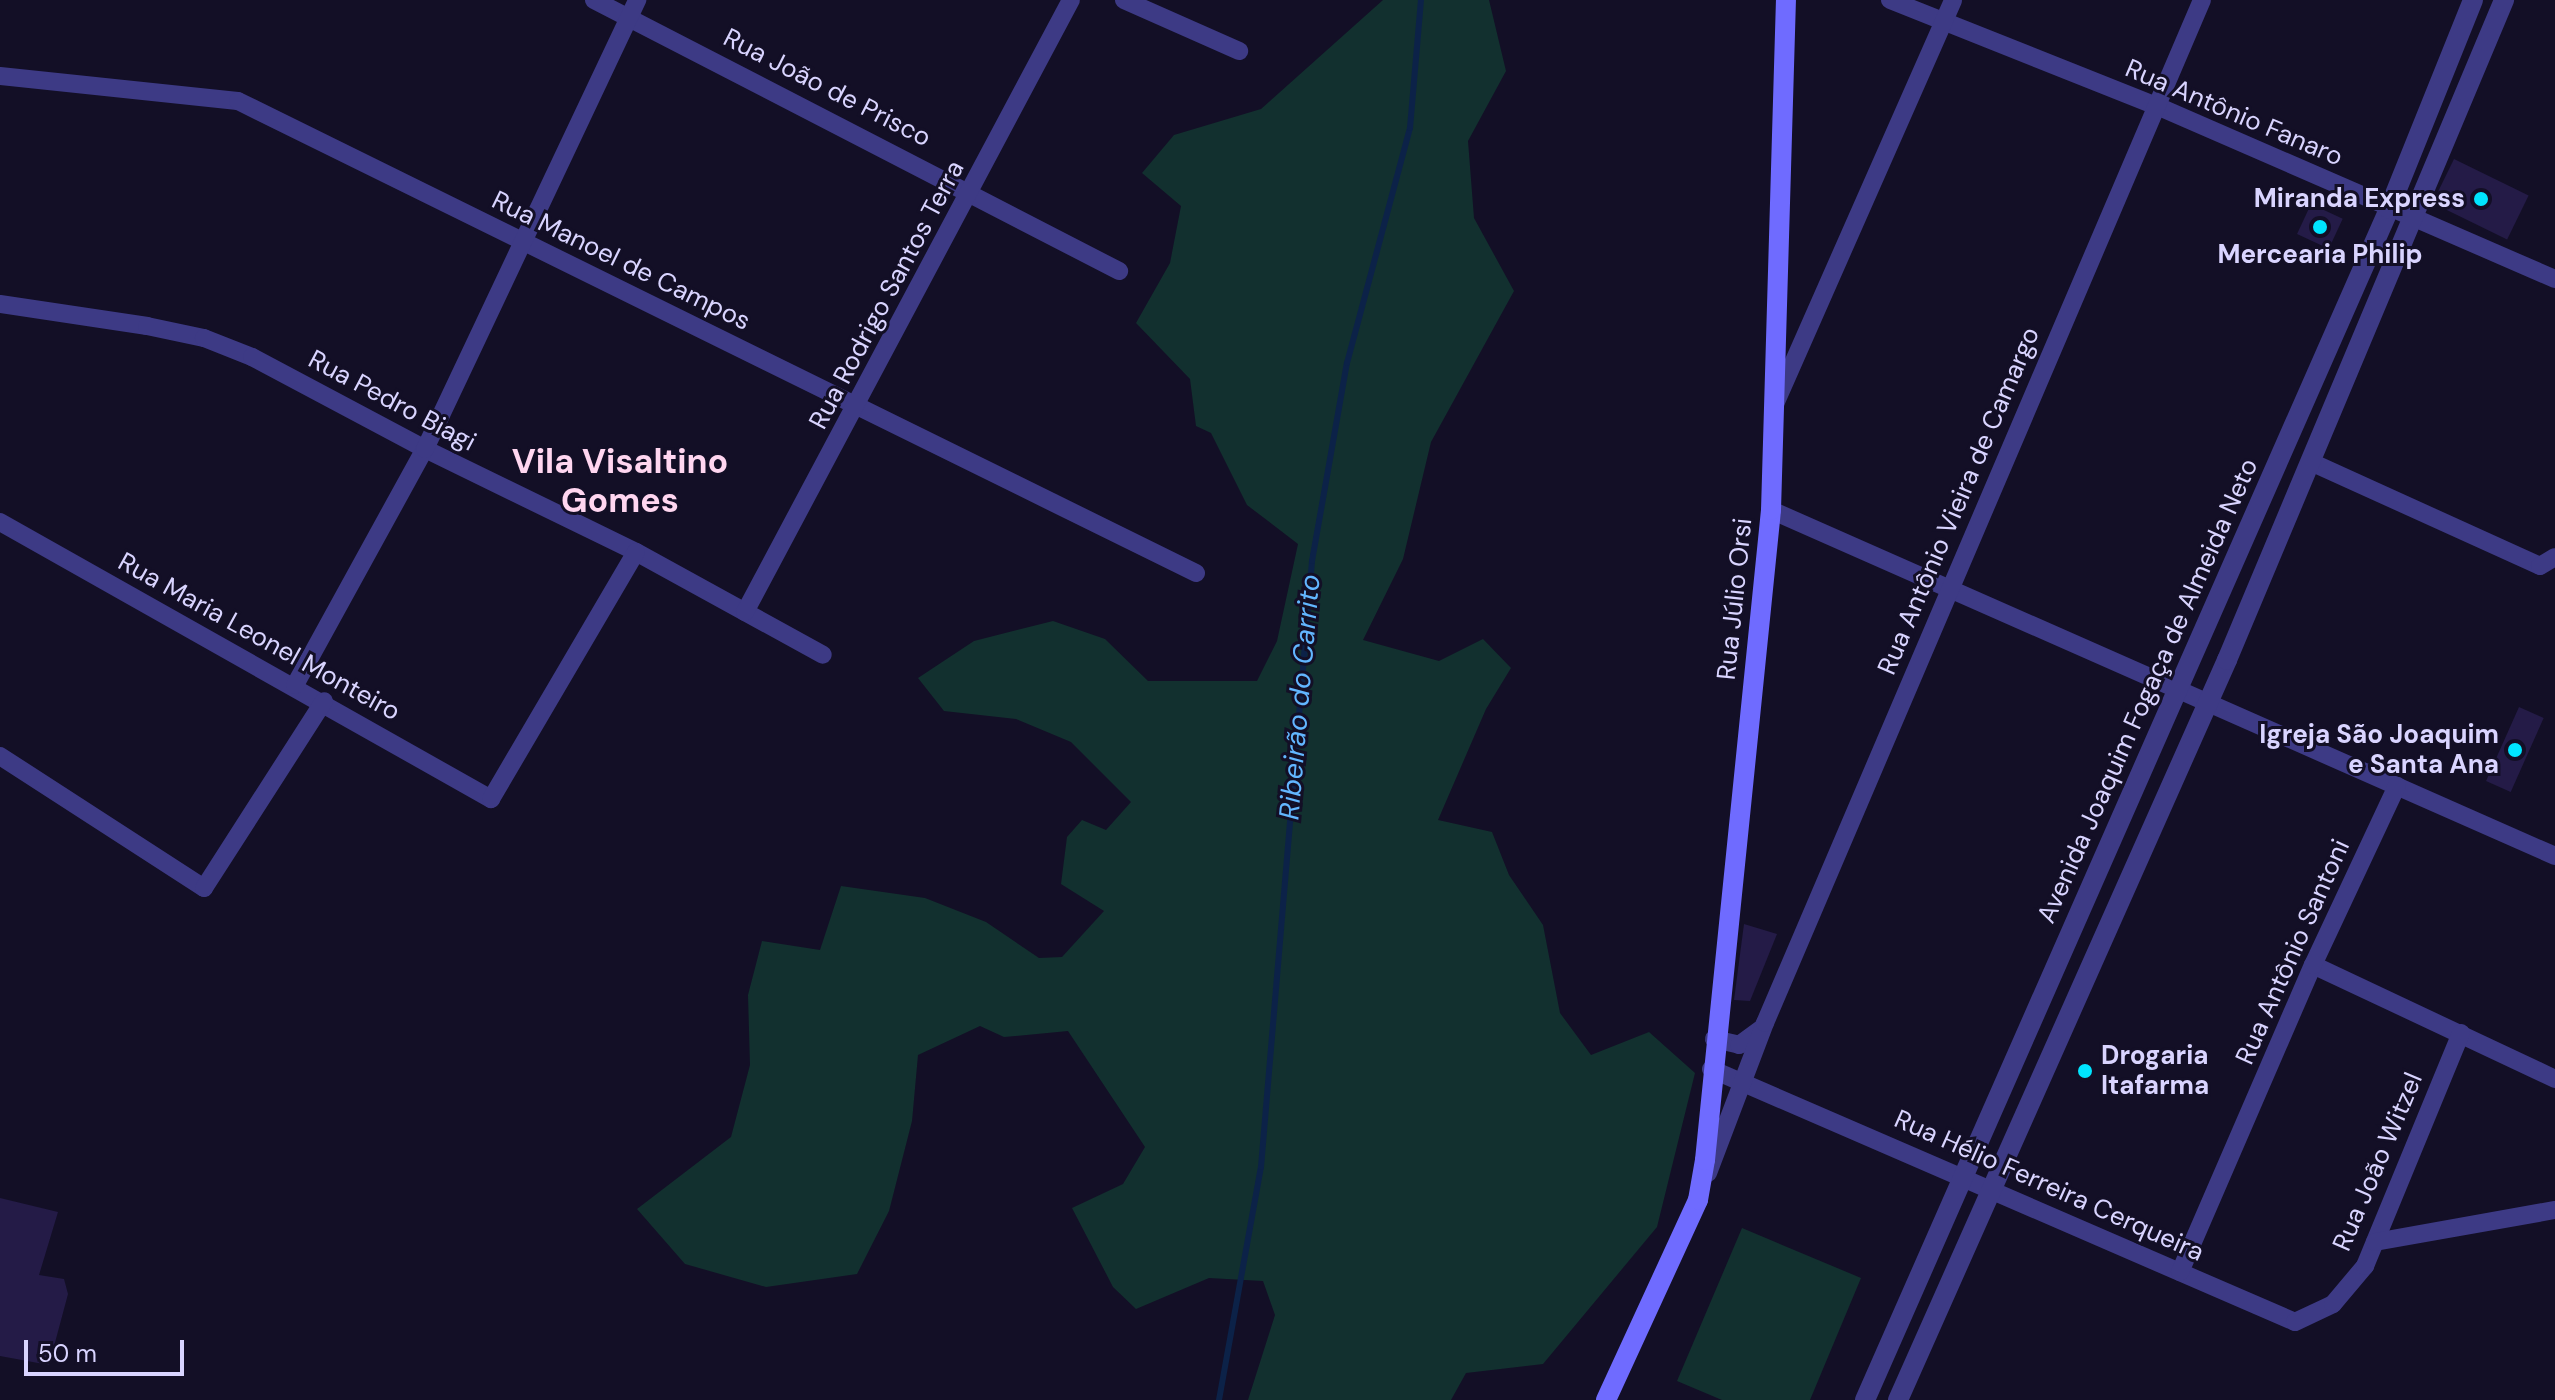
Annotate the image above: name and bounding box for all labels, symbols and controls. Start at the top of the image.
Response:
street label: Rua João de Prisco [718,22,936,154]
street label: Rua Antônio Fanaro [2121,53,2347,173]
street label: Rua Rodrigo Santos Terra [803,155,971,435]
place label: Miranda Express [2254,183,2465,215]
street label: Rua Manoel de Campos [487,185,755,337]
marker: Miranda Express [2472,190,2490,208]
marker: Mercearia Philip [2311,218,2329,236]
place label: Mercearia Philip [2217,239,2423,271]
street label: Rua Antônio Vieira de Camargo [1871,323,2047,679]
street label: Rua Pedro Biagi [303,344,481,458]
district label: Vila Visaltino Gomes [512,441,728,520]
street label: Avenida Joaquim Fogaça de Almeida Neto [2031,454,2265,928]
street label: Rua Júlio Orsi [1711,516,1759,682]
street label: Rua Maria Leonel Monteiro [113,546,405,728]
water label: Ribeirão do Carrito [1273,573,1327,821]
place label: Igreja São Joaquim e Santa Ana [2259,719,2499,780]
marker: Igreja São Joaquim e Santa Ana [2506,741,2524,759]
street label: Rua Antônio Santoni [2229,835,2357,1069]
place label: Drogaria Itafarma [2101,1040,2209,1102]
marker: Drogaria Itafarma [2076,1062,2094,1080]
street label: Rua João Witzel [2326,1068,2430,1256]
street label: Rua Hélio Ferreira Cerqueira [1889,1104,2209,1268]
scale bar [28,1324,188,1374]
text: 50 m [38,1338,97,1369]

